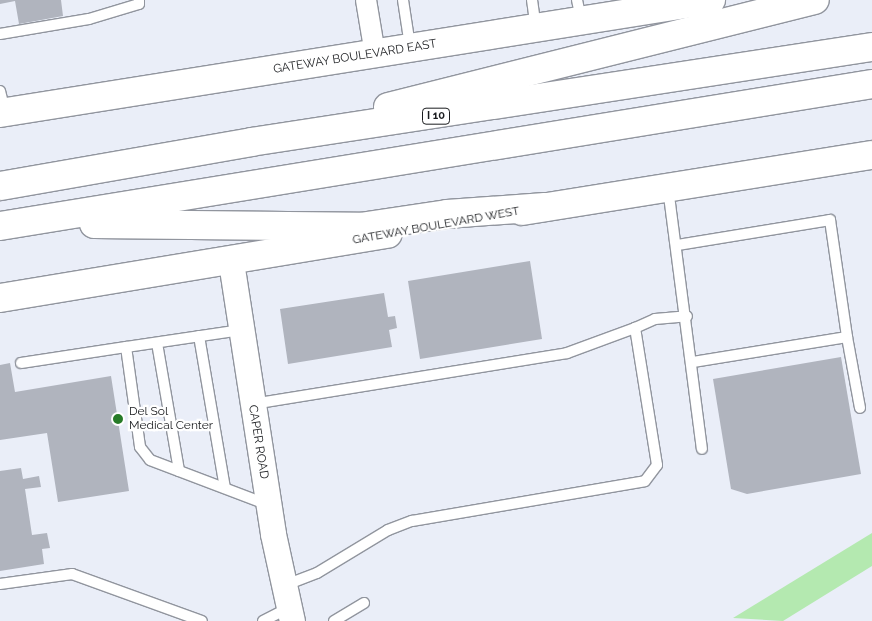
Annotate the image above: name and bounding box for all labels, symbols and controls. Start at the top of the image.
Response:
street label: GATEWAY BOULEVARD EAST [272,37,438,77]
road number: I 10 [421,108,451,124]
street label: GATEWAY BOULEVARD WEST [351,204,521,248]
street label: CAPER ROAD [245,404,271,480]
place label: Del Sol Medical Center [129,405,213,433]
marker: Del Sol Medical Center [111,412,125,426]

